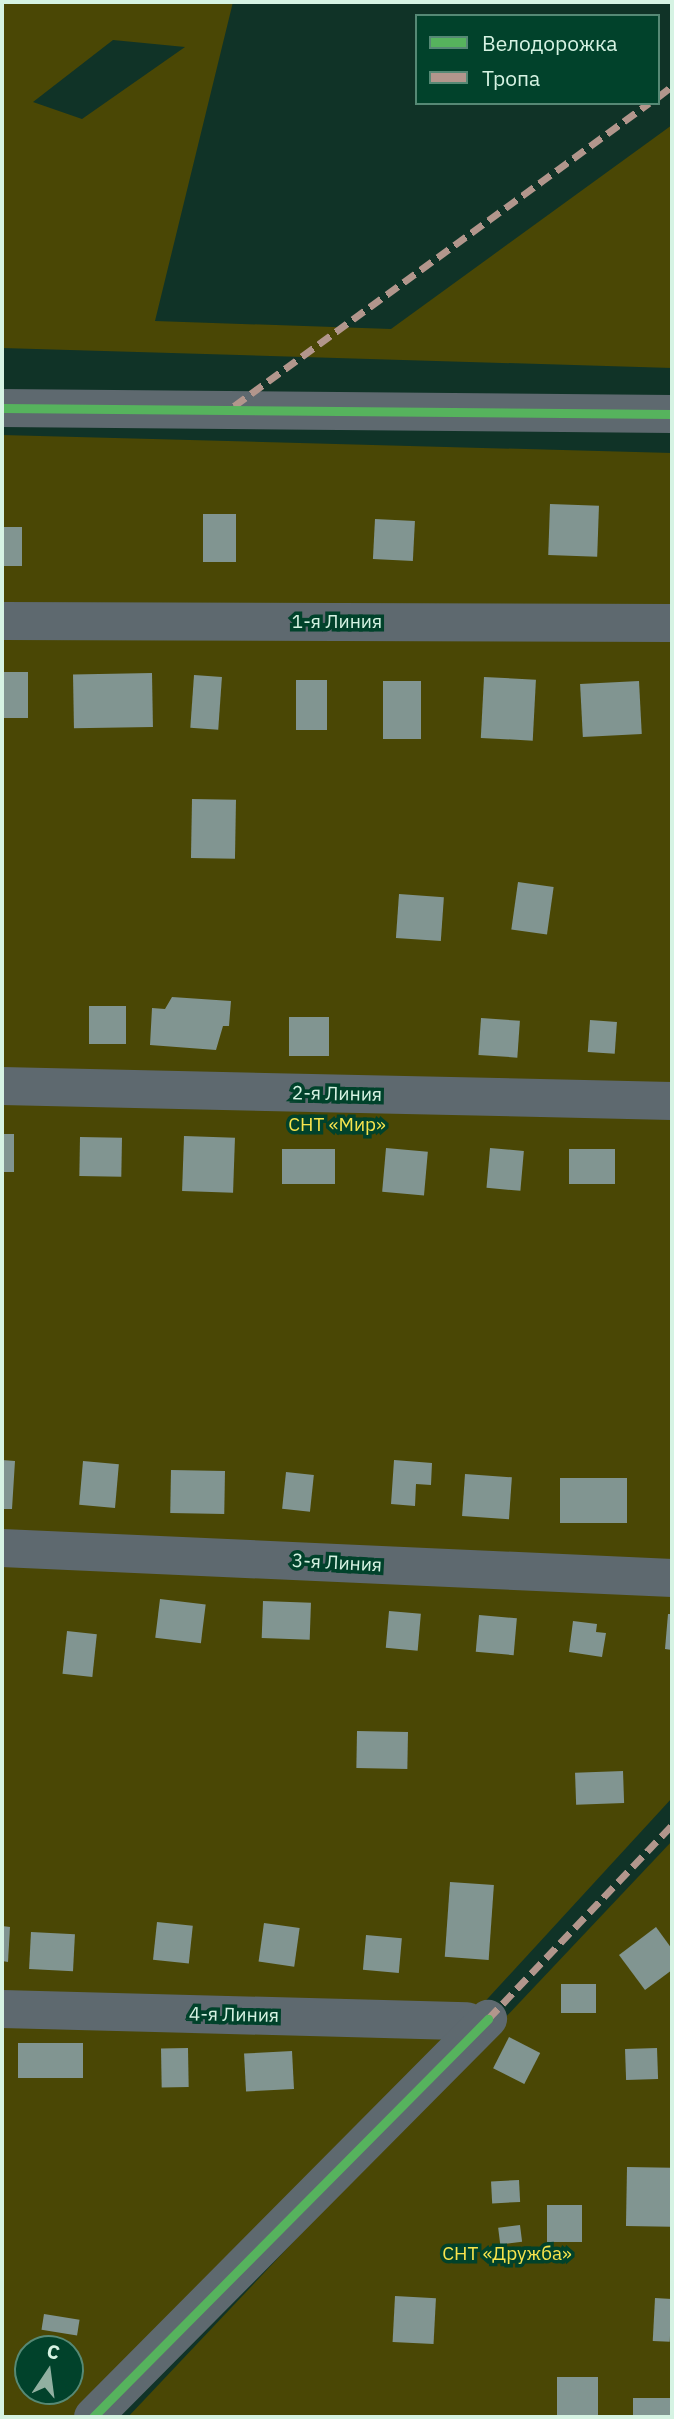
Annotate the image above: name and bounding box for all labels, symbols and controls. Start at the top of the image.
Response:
legend [415,14,660,105]
text: Велодорожка [482,29,617,57]
text: Тропа [482,64,540,92]
street label: 1-я Линия [292,611,382,633]
street label: 2-я Линия [292,1082,382,1106]
park label: СНТ «Мир» [288,1114,386,1136]
street label: 3-я Линия [291,1549,383,1577]
street label: 4-я Линия [189,2003,279,2027]
park label: СНТ «Дружба» [442,2243,572,2265]
north arrow [14,2335,84,2405]
text: С [45,2338,62,2365]

